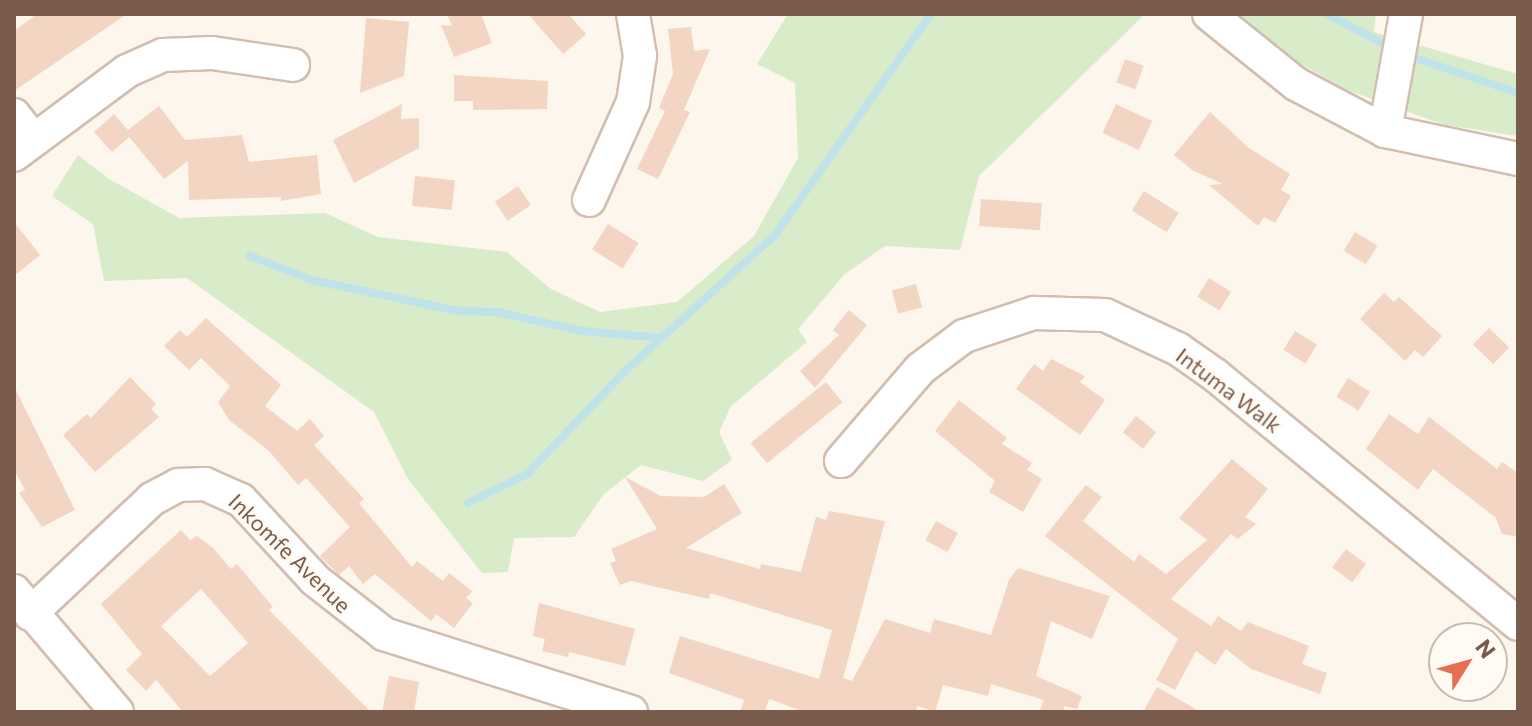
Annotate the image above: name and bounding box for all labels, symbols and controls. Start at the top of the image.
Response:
street label: Intuma Walk [1171,342,1287,438]
street label: Inkomfe Avenue [223,488,357,618]
north arrow [1428,622,1508,702]
text: N [1470,634,1502,663]

